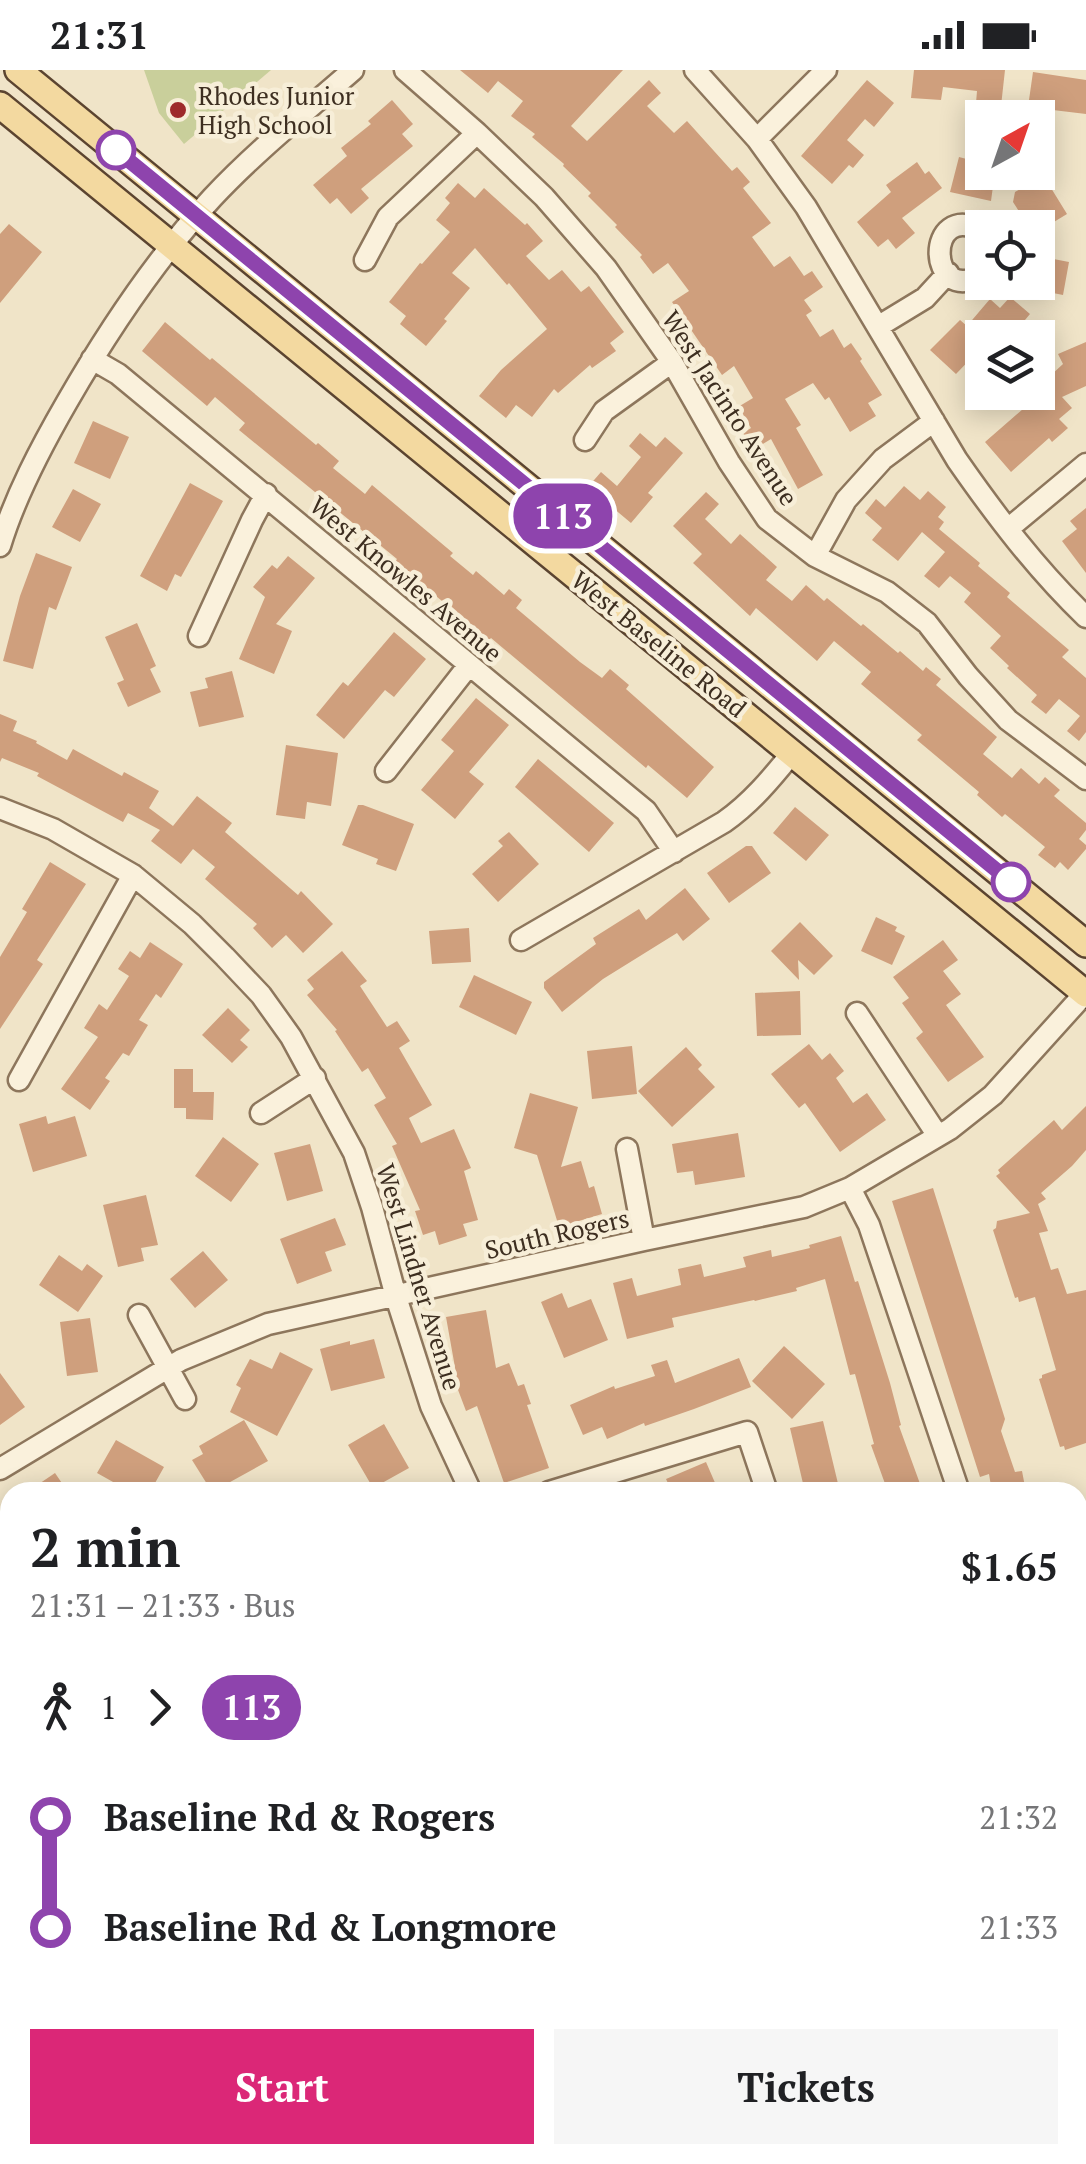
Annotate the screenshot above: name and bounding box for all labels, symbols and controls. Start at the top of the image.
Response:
text: 21:31 [50,10,149,60]
place label: Rhodes Junior High School [198,79,355,141]
marker: Rhodes Junior High School [167,99,189,121]
north arrow [965,100,1055,190]
map controls [965,100,1055,410]
unlabelled marker [97,131,135,169]
button: locate [965,210,1055,300]
street label: West Jacinto Avenue [655,304,806,512]
button: layers [965,320,1055,410]
line badge: 113 [506,484,620,548]
street label: West Knowles Avenue [303,488,509,669]
text: 113 [533,493,593,539]
street label: West Baseline Road [565,563,754,725]
unlabelled marker [992,863,1030,901]
street label: West Lindner Avenue [369,1160,470,1394]
street label: South Rogers [482,1201,632,1266]
text: 2 min [30,1510,180,1583]
text: $1.65 [961,1542,1058,1592]
text: 21:31 – 21:33 · Bus [30,1584,296,1626]
icon: walk [30,1680,85,1735]
icon: forward [132,1680,187,1735]
text: 113 [222,1684,281,1730]
text: 1 [100,1686,117,1728]
text: Baseline Rd & Rogers [104,1792,495,1842]
text: 21:32 [979,1796,1058,1838]
text: Baseline Rd & Longmore [104,1902,557,1952]
text: 21:33 [979,1906,1058,1948]
button: Start [30,2029,534,2144]
button: Tickets [554,2029,1058,2144]

